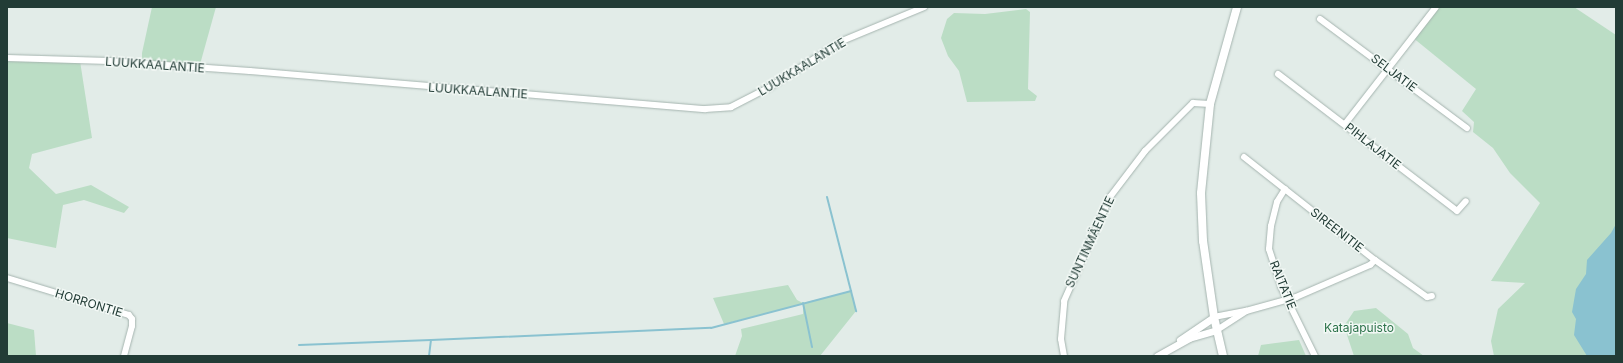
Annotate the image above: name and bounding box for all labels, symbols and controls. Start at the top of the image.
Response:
street label: LUUKKAALANTIE [756,35,848,99]
street label: SELJATIE [1368,51,1420,95]
street label: LUUKKAALANTIE [105,54,205,76]
street label: LUUKKAALANTIE [428,80,528,102]
street label: PIHLAJATIE [1342,120,1404,172]
street label: SUNTINMÄENTIE [1063,194,1117,290]
street label: SIREENITIE [1308,205,1366,255]
street label: RAITATIE [1267,258,1299,312]
street label: HORRONTIE [53,286,125,320]
park label: Katajapuisto [1324,321,1394,335]

